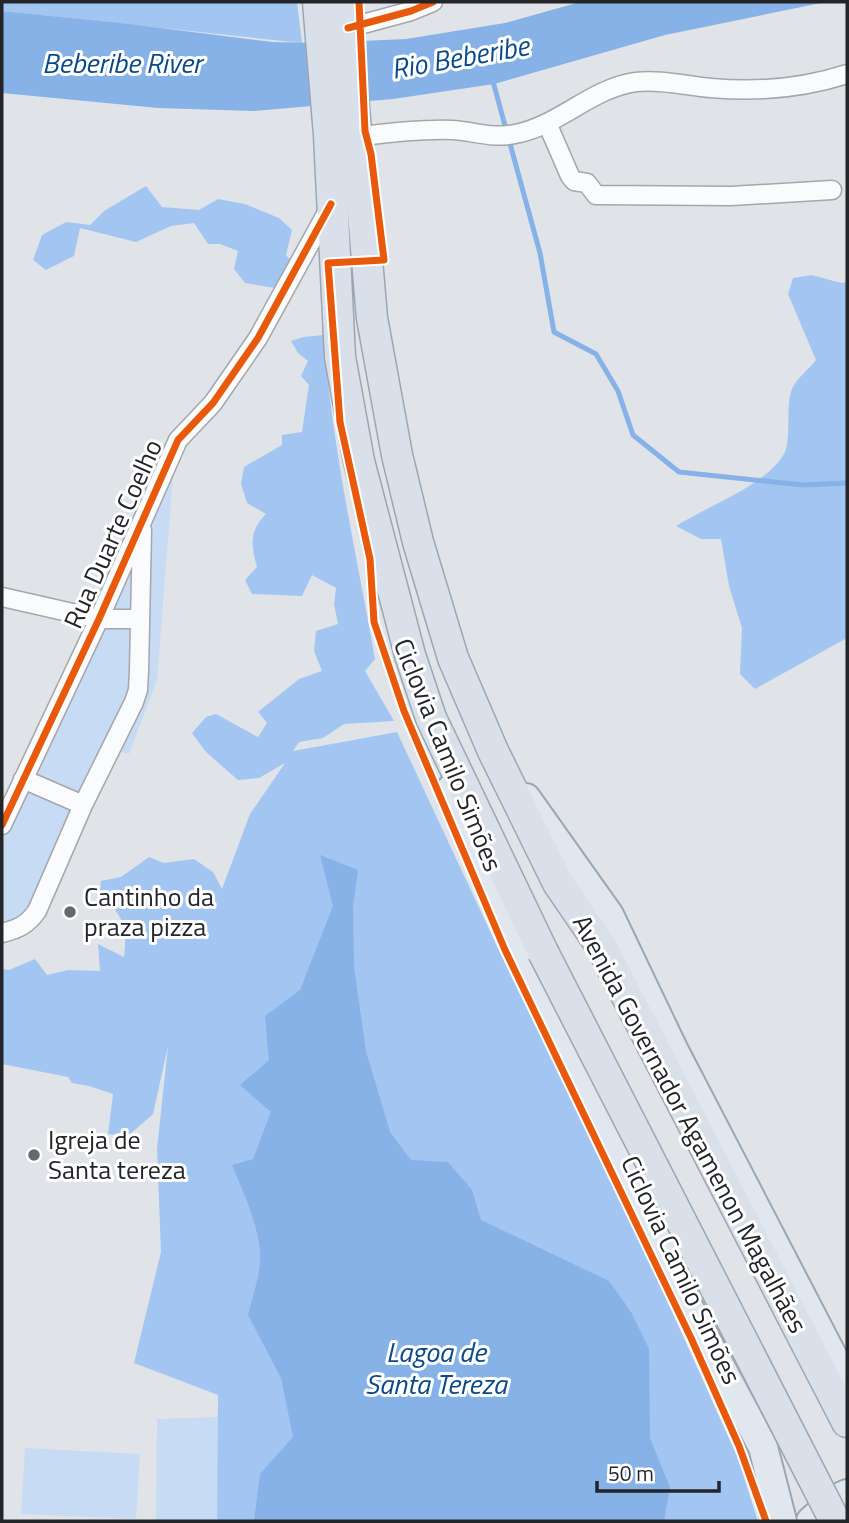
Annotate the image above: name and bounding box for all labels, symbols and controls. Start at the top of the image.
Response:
water label: Rio Beberibe [388,23,534,90]
water label: Beberibe River [42,41,205,84]
street label: Rua Duarte Coelho [53,433,172,635]
street label: Ciclovia Camilo Simões [384,632,513,877]
place label: Cantinho da praza pizza [84,877,214,946]
marker: Cantinho da praza pizza [62,904,78,920]
street label: Avenida Governador Agamenon Magalhães [563,908,818,1340]
place label: Igreja de Santa tereza [48,1120,186,1189]
marker: Igreja de Santa tereza [26,1147,42,1163]
street label: Ciclovia Camilo Simões [611,1149,752,1390]
water label: Lagoa de Santa Tereza [365,1330,509,1405]
scale bar [597,1450,720,1494]
text: 50 m [608,1457,654,1489]

